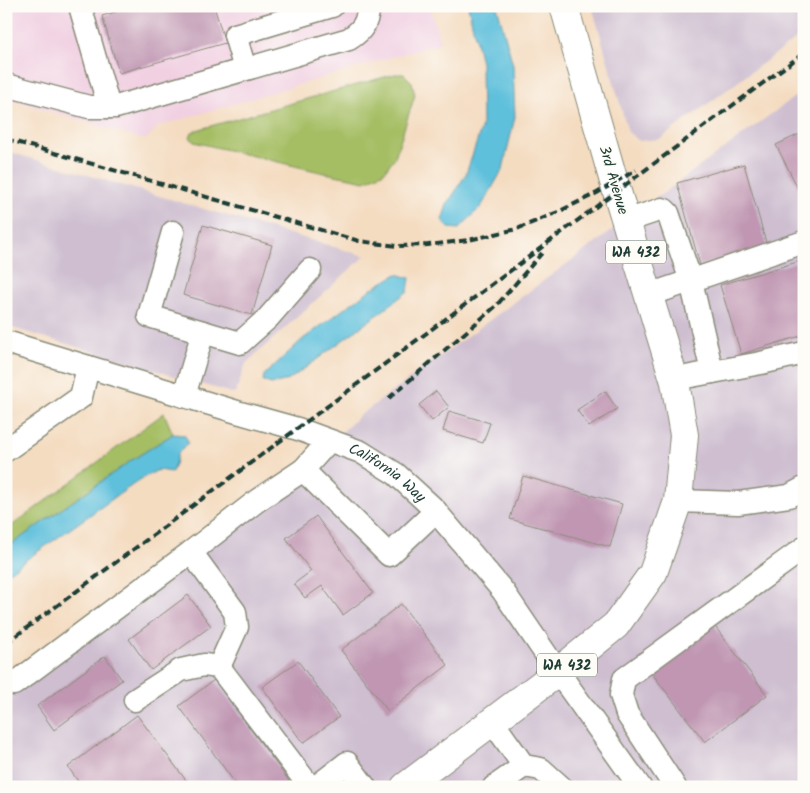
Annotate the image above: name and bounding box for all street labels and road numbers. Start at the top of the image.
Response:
street label: 3rd Avenue [592,143,634,218]
road number: WA 432 [606,240,666,264]
street label: California Way [345,437,432,510]
road number: WA 432 [537,654,597,676]

